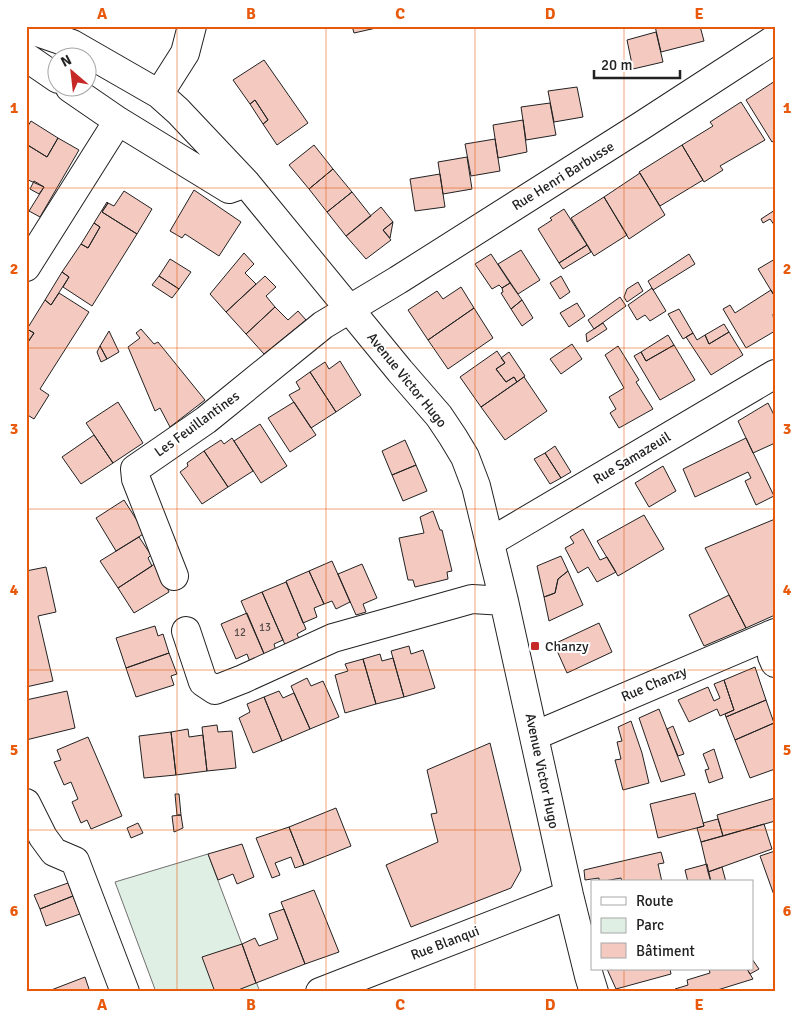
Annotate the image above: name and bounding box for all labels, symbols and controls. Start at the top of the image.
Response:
text: A [97,4,108,24]
text: B [246,4,256,24]
text: C [395,4,405,24]
text: D [545,4,556,24]
text: E [694,4,704,24]
north arrow [48,48,98,98]
scale bar [594,48,680,80]
text: N [58,51,74,71]
text: 20 m [601,56,632,74]
text: 1 [10,98,19,118]
text: 1 [783,98,792,118]
street label: Rue Henri Barbusse [509,138,617,214]
text: 2 [10,259,18,279]
text: 2 [783,259,791,279]
street label: Avenue Victor Hugo [363,329,451,431]
street label: Les Feuillantines [151,387,243,461]
text: 3 [10,419,18,439]
text: 3 [783,419,791,439]
street label: Rue Samazeuil [590,428,674,488]
text: 4 [10,580,19,600]
text: 4 [783,580,792,600]
house number: 13 [259,621,271,634]
house number: 12 [234,626,246,639]
place label: Chanzy [545,638,589,655]
marker: Chanzy [529,640,541,652]
street label: Rue Chanzy [619,662,690,705]
street label: Avenue Victor Hugo [521,712,563,830]
text: 5 [10,740,18,760]
text: 5 [783,740,791,760]
legend [591,880,754,970]
text: Route [636,892,673,910]
text: 6 [10,901,19,921]
text: 6 [783,901,792,921]
text: Parc [636,916,664,934]
street label: Rue Blanqui [408,922,482,964]
text: Bâtiment [636,942,695,960]
text: A [97,995,108,1015]
text: B [246,995,256,1015]
text: C [395,995,405,1015]
text: D [545,995,556,1015]
text: E [694,995,704,1015]

